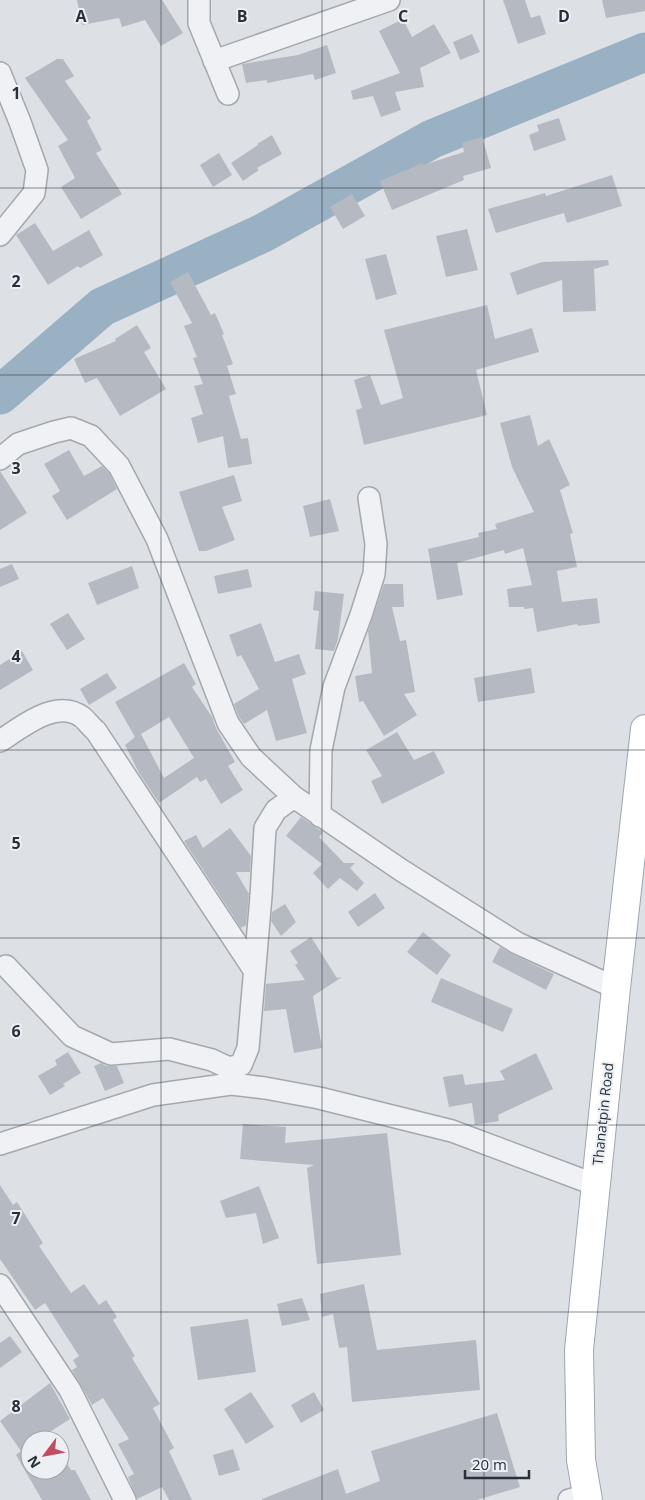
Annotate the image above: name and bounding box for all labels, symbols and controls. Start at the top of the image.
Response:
text: A [75,5,87,27]
text: B [237,5,247,27]
text: C [398,5,408,27]
text: D [558,5,570,27]
text: 1 [11,82,21,104]
text: 2 [11,270,21,292]
text: 3 [11,457,21,479]
text: 4 [11,645,21,667]
text: 5 [11,832,21,854]
text: 6 [11,1020,21,1042]
street label: Thanatpin Road [588,1062,617,1166]
text: 7 [11,1207,21,1229]
text: 8 [11,1395,21,1417]
north arrow [20,1430,70,1480]
scale bar [465,1448,529,1480]
text: N [22,1452,45,1472]
text: 20 m [472,1454,507,1474]

